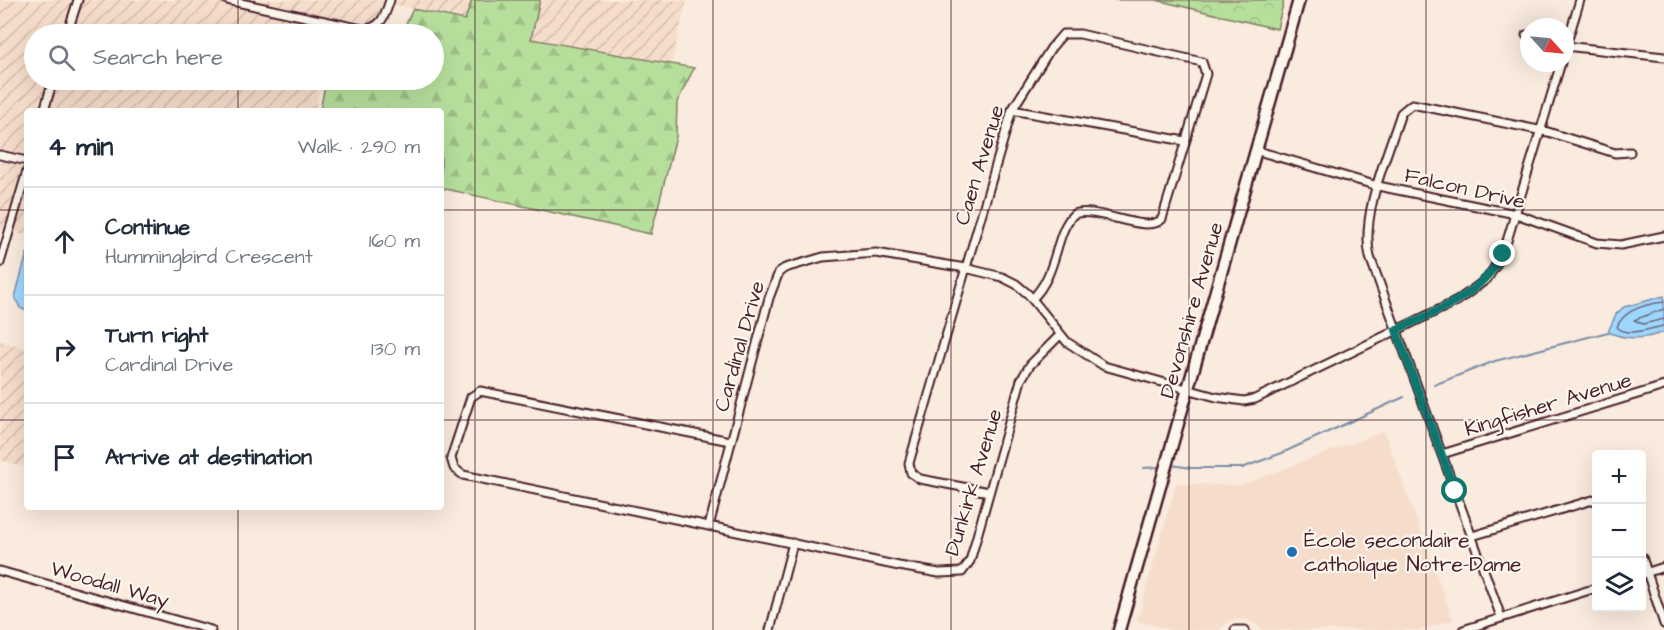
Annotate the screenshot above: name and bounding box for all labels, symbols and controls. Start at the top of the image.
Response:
north arrow [1520,18,1574,72]
search box [24,24,444,90]
icon: search [45,41,78,74]
text: Search here [93,42,223,73]
street label: Caen Avenue [947,102,1011,229]
text: 4 min [48,129,113,165]
text: Walk · 290 m [298,133,420,161]
street label: Falcon Drive [1402,161,1528,216]
text: Continue [105,212,190,243]
street label: Devonshire Avenue [1152,219,1230,402]
icon: ahead [48,225,81,258]
text: 160 m [369,227,420,255]
route end [1489,240,1515,266]
text: Hummingbird Crescent [105,243,313,271]
street label: Cardinal Drive [707,277,772,415]
text: Turn right [105,320,208,351]
icon: right [48,333,81,366]
text: 130 m [371,335,420,363]
text: Cardinal Drive [105,351,233,379]
street label: Kingfisher Avenue [1461,365,1636,446]
street label: Dunkirk Avenue [937,405,1010,559]
icon: arrive [48,441,81,474]
text: Arrive at destination [105,442,312,473]
map controls [1592,450,1646,612]
button: + [1592,450,1646,504]
route start [1441,477,1467,503]
button: − [1592,504,1646,558]
place label: École secondaire catholique Notre-Dame [1304,526,1521,579]
marker: École secondaire catholique Notre-Dame [1285,545,1299,559]
street label: Woodall Way [47,554,173,617]
button: layers [1592,558,1646,612]

